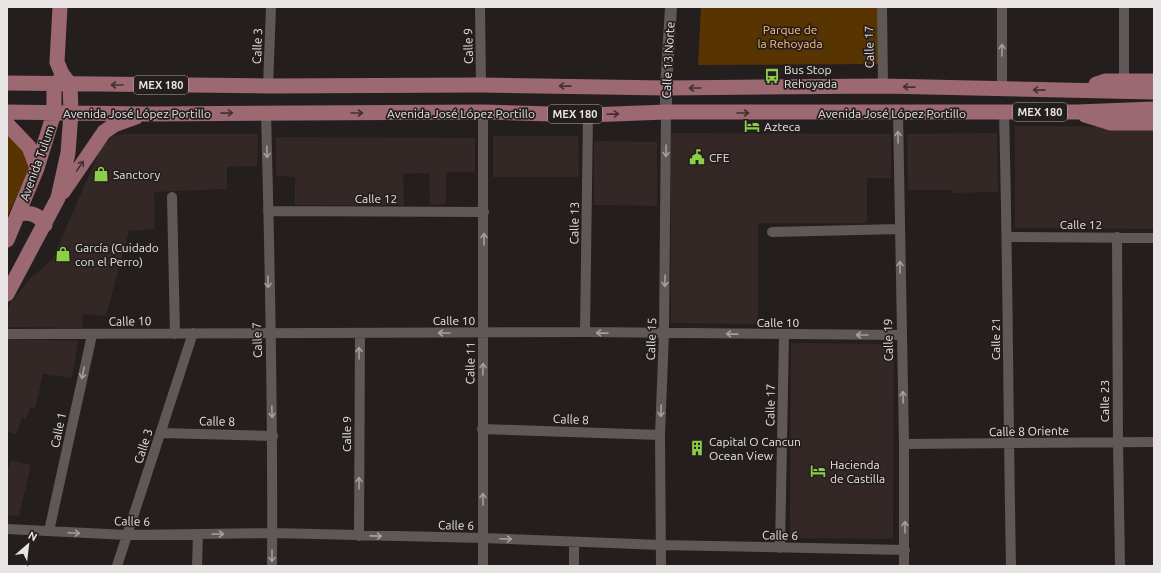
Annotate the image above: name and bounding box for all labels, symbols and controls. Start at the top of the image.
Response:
street label: Calle 13 Norte [659,21,677,99]
park label: Parque de la Rehoyada [757,23,823,50]
street label: Calle 17 [862,26,876,68]
street label: Calle 3 [250,28,264,64]
street label: Calle 9 [461,28,475,64]
one-way arrow [998,44,1006,57]
place label: Bus Stop Rehoyada [784,63,837,90]
bus stop icon: Bus Stop Rehoyada [763,67,781,85]
road number: MEX 180 [134,76,188,94]
one-way arrow [111,81,124,89]
one-way arrow [559,82,572,90]
one-way arrow [903,83,916,91]
one-way arrow [689,84,702,92]
one-way arrow [1033,86,1046,93]
road number: MEX 180 [1013,103,1067,121]
road number: MEX 180 [548,105,602,123]
street label: Avenida José López Portillo [63,107,211,120]
street label: Avenida José López Portillo [387,107,535,120]
street label: Avenida José López Portillo [818,107,966,120]
one-way arrow [220,109,233,117]
one-way arrow [350,109,363,117]
one-way arrow [736,109,749,117]
one-way arrow [606,110,619,118]
hotel icon: Azteca [743,117,761,135]
place label: Azteca [764,120,801,133]
street label: Avenida Tulum [17,123,57,203]
one-way arrow [894,131,902,144]
one-way arrow [662,144,670,157]
one-way arrow [263,145,271,158]
public building icon: CFE [688,148,706,166]
place label: CFE [709,151,730,164]
one-way arrow [76,161,84,172]
shop icon: Sanctory [92,165,110,183]
place label: Sanctory [113,168,160,181]
street label: Calle 12 [355,192,397,205]
street label: Calle 13 [567,202,581,244]
street label: Calle 12 [1060,218,1102,231]
one-way arrow [480,233,488,246]
place label: García (Cuidado con el Perro) [75,241,159,269]
shop icon: García (Cuidado con el Perro) [54,245,72,263]
one-way arrow [896,261,904,274]
one-way arrow [661,274,669,287]
one-way arrow [265,275,272,288]
street label: Calle 10 [109,314,152,328]
street label: Calle 10 [433,314,476,327]
street label: Calle 10 [757,316,800,329]
street label: Calle 15 [644,317,658,361]
street label: Calle 21 [989,318,1002,360]
street label: Calle 19 [881,319,895,361]
street label: Calle 7 [250,322,264,358]
one-way arrow [438,329,451,337]
one-way arrow [596,329,609,336]
one-way arrow [726,330,739,338]
one-way arrow [856,331,869,339]
street label: Calle 11 [463,342,477,384]
one-way arrow [356,347,363,360]
one-way arrow [479,363,487,376]
one-way arrow [79,366,87,379]
street label: Calle 23 [1098,380,1111,422]
street label: Calle 17 [763,384,777,426]
one-way arrow [899,391,907,404]
one-way arrow [657,404,665,417]
one-way arrow [268,405,276,418]
street label: Calle 1 [48,411,68,449]
street label: Calle 8 [553,412,589,426]
street label: Calle 8 [199,414,235,428]
street label: Calle 9 [340,416,353,452]
street label: Calle 8 Oriente [989,424,1069,438]
street label: Calle 3 [131,427,155,465]
place label: Capital O Cancun Ocean View [709,435,801,462]
building icon: Capital O Cancun Ocean View [688,439,706,457]
place label: Hacienda de Castilla [830,458,885,485]
hotel icon: Hacienda de Castilla [809,462,827,480]
one-way arrow [355,477,363,490]
one-way arrow [479,493,487,506]
street label: Calle 6 [114,514,150,528]
street label: Calle 6 [438,518,474,532]
one-way arrow [901,521,909,534]
north arrow [8,525,48,565]
street label: Calle 6 [762,528,798,542]
text: N [26,529,39,543]
one-way arrow [67,529,80,536]
one-way arrow [211,530,224,538]
one-way arrow [369,533,382,540]
one-way arrow [499,535,512,543]
one-way arrow [268,549,276,562]

